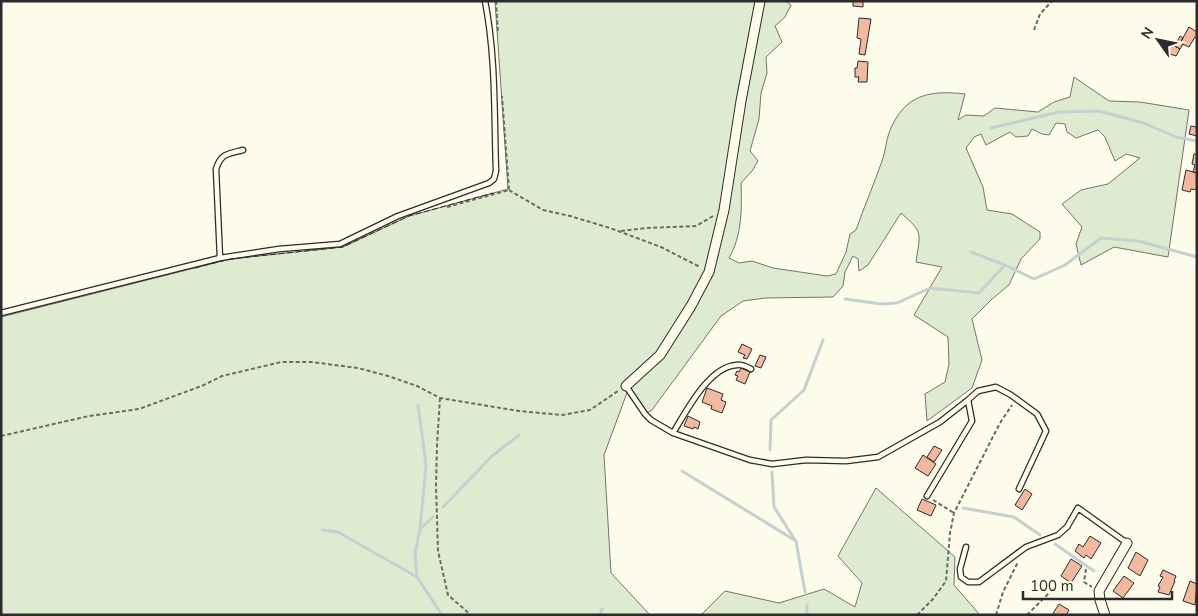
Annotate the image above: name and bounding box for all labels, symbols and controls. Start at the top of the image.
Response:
north arrow [1133,15,1183,65]
text: N [1137,24,1158,43]
scale bar [1023,568,1172,600]
text: 100 m [1030,576,1074,596]

